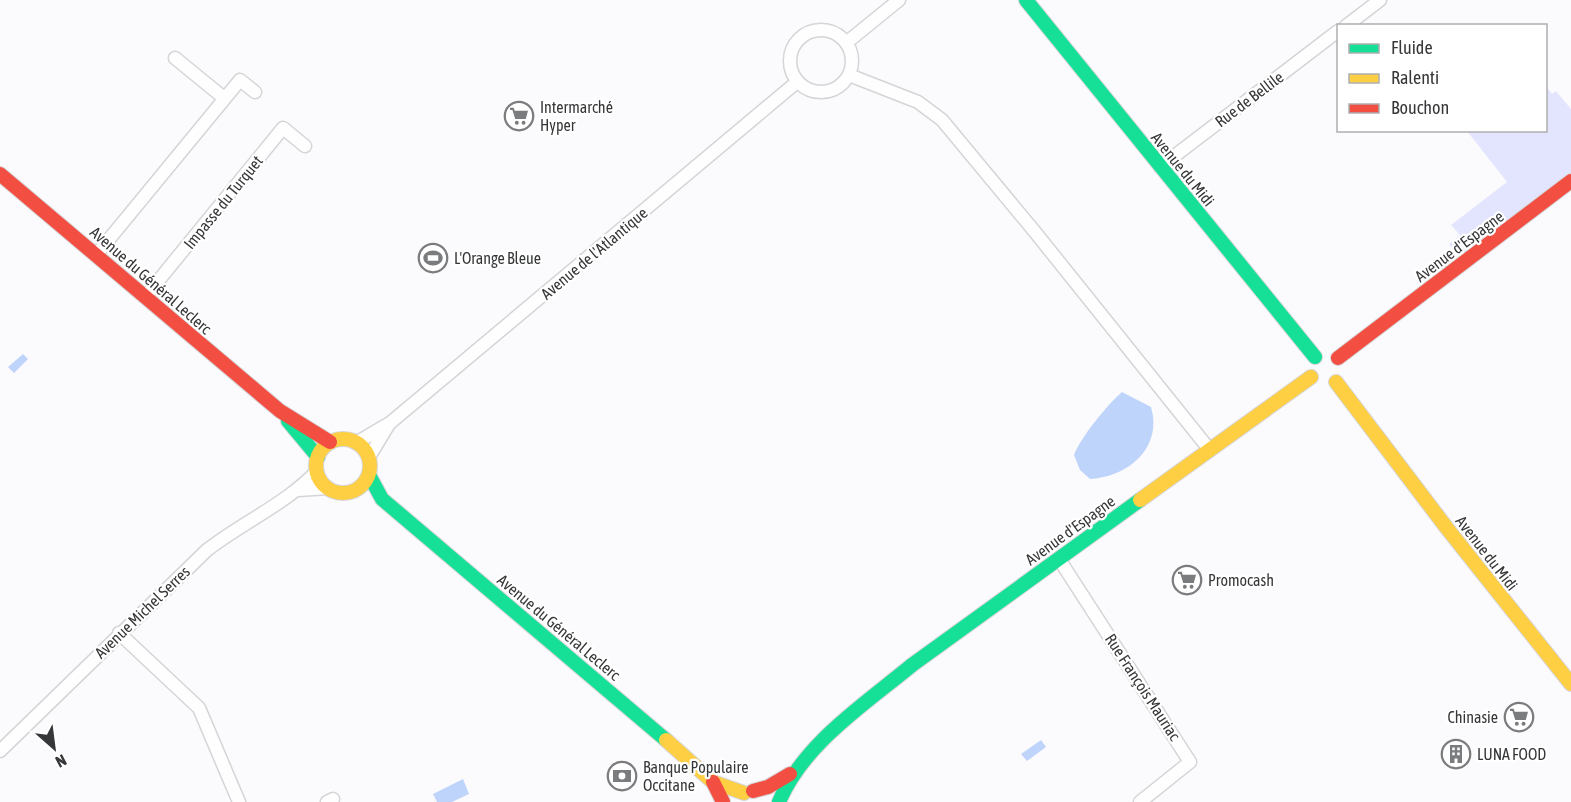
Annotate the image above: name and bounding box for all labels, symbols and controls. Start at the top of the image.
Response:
legend [1337,24,1547,132]
text: Fluide [1391,37,1433,58]
text: Ralenti [1391,67,1439,88]
street label: Rue de Bellile [1211,68,1287,130]
text: Bouchon [1391,97,1449,118]
place label: Intermarché Hyper [540,98,613,135]
supermarket icon: Intermarché Hyper [503,100,535,132]
street label: Avenue du Midi [1148,128,1218,210]
street label: Impasse du Turquet [180,151,267,253]
street label: Avenue de l'Atlantique [537,203,651,303]
street label: Avenue d'Espagne [1411,207,1507,286]
street label: Avenue du Général Leclerc [87,223,215,337]
sports icon: L'Orange Bleue [417,242,449,274]
place label: L'Orange Bleue [454,249,541,268]
street label: Avenue d'Espagne [1022,492,1119,569]
street label: Avenue du Midi [1452,512,1522,594]
street label: Avenue Michel Serres [91,562,193,662]
supermarket icon: Promocash [1171,564,1203,596]
street label: Avenue du Général Leclerc [494,571,624,684]
place label: Promocash [1208,571,1274,589]
street label: Rue François Mauriac [1101,630,1184,744]
supermarket icon: Chinasie [1503,701,1535,733]
place label: Chinasie [1448,708,1498,726]
north arrow [24,718,84,778]
building icon: LUNA FOOD [1440,738,1472,770]
place label: LUNA FOOD [1477,745,1546,763]
text: N [53,751,69,771]
place label: Banque Populaire Occitane [643,758,748,794]
bank icon: Banque Populaire Occitane [606,760,638,792]

